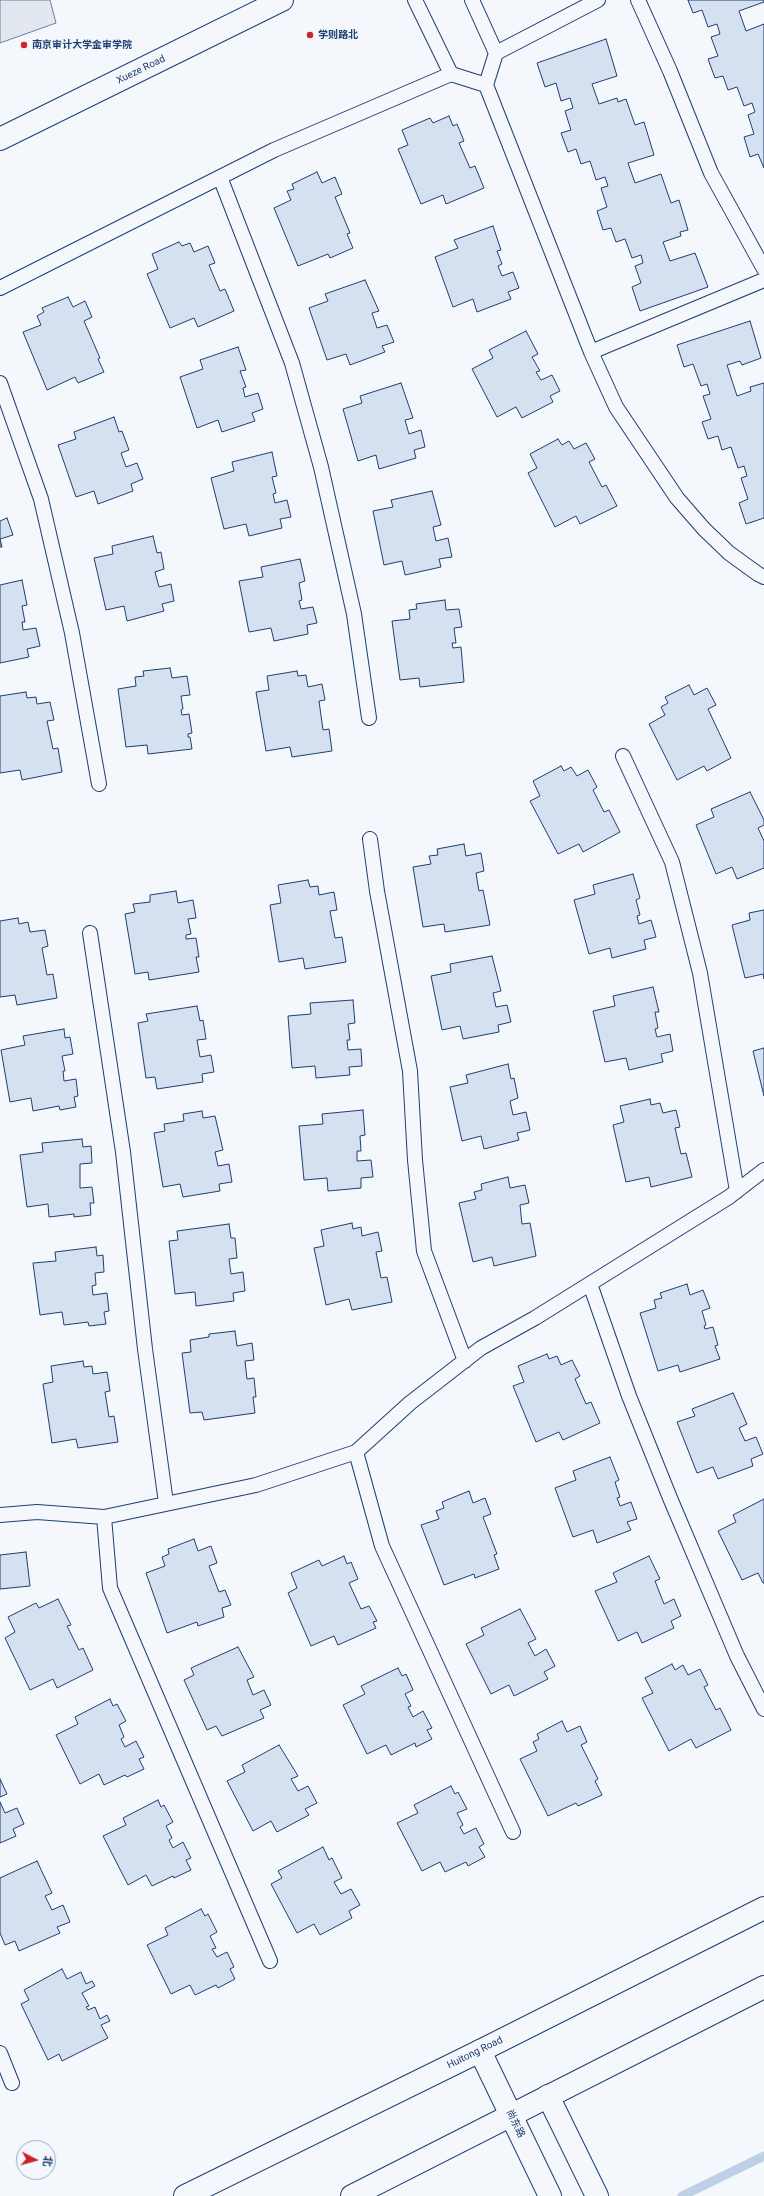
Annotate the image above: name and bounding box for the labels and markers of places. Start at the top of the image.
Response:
place label: 学则路北 [318,29,358,41]
marker: 学则路北 [305,30,315,40]
place label: 南京审计大学金审学院 [32,39,132,51]
marker: 南京审计大学金审学院 [19,40,29,50]

